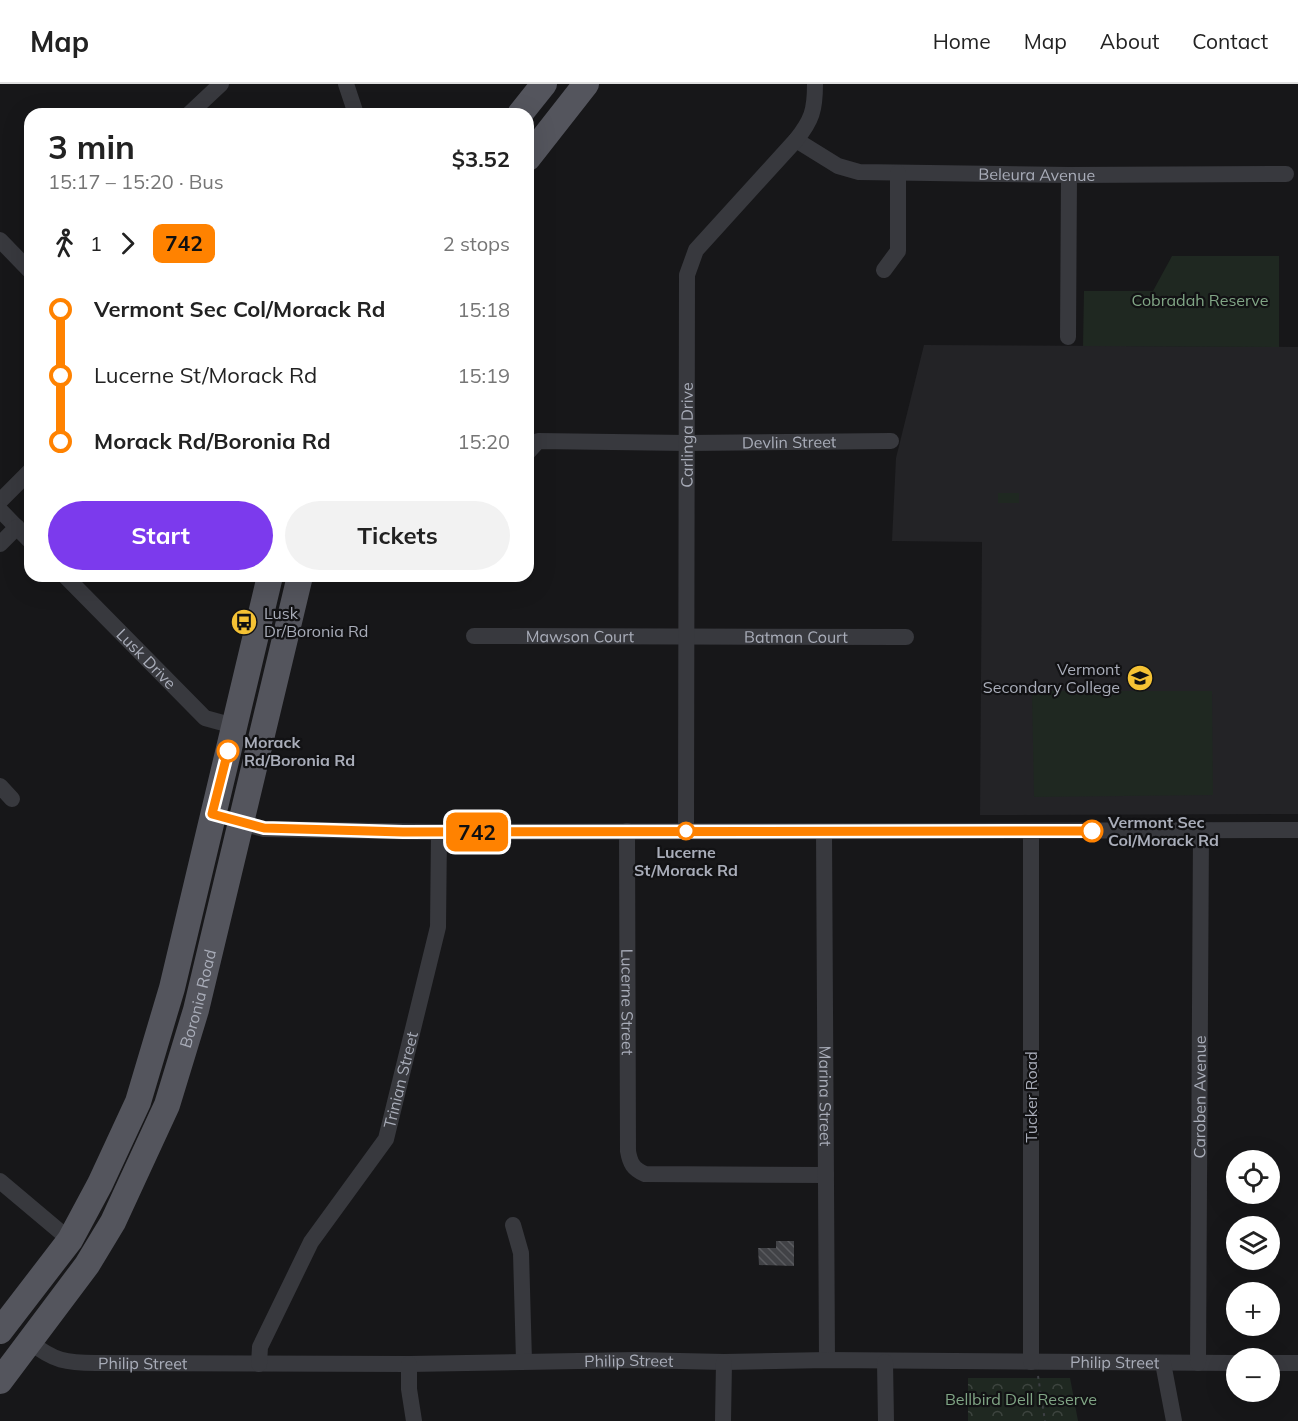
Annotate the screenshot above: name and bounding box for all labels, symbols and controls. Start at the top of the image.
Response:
text: Map [30,24,89,59]
text: Home [933,28,991,54]
text: Map [1024,28,1067,54]
text: About [1100,28,1159,54]
text: Contact [1192,28,1268,54]
text: 3 min [48,126,135,167]
text: $3.52 [452,145,510,173]
street label: Beleura Avenue [978,164,1095,185]
text: 15:17 – 15:20 · Bus [48,169,224,194]
icon: walk [48,227,81,260]
icon: forward [111,227,144,260]
text: 742 [165,230,203,256]
text: 1 [90,231,102,256]
text: 2 stops [443,231,510,256]
park label: Cobradah Reserve [1132,290,1268,310]
text: Vermont Sec Col/Morack Rd [94,295,385,323]
text: 15:18 [457,297,510,322]
text: Lucerne St/Morack Rd [94,361,317,389]
text: 15:19 [457,363,510,388]
street label: Carlinga Drive [677,382,697,488]
text: Morack Rd/Boronia Rd [94,427,331,455]
text: 15:20 [457,429,510,454]
street label: Devlin Street [742,432,837,452]
button: Start [48,501,273,570]
button: Tickets [285,501,510,570]
place label: Lusk Dr/Boronia Rd [264,603,368,641]
bus stop icon: Lusk Dr/Boronia Rd [229,607,259,637]
street label: Lusk Drive [112,624,181,693]
street label: Mawson Court [526,626,635,646]
street label: Batman Court [744,627,848,647]
place label: Vermont Secondary College [983,659,1120,697]
school or university icon: Vermont Secondary College [1125,663,1155,693]
place label: Morack Rd/Boronia Rd [244,732,355,770]
marker: Morack Rd/Boronia Rd [217,740,239,762]
line badge: 742 [442,812,512,852]
place label: Vermont Sec Col/Morack Rd [1107,812,1219,850]
text: 742 [458,819,496,845]
marker: Vermont Sec Col/Morack Rd [1081,820,1103,842]
marker: Lucerne St/Morack Rd [677,822,695,840]
place label: Lucerne St/Morack Rd [634,842,738,880]
street label: Boronia Road [175,947,220,1050]
street label: Lucerne Street [617,949,638,1056]
street label: Trinian Street [379,1029,422,1130]
street label: Caroben Avenue [1189,1036,1210,1158]
street label: Marina Street [815,1046,836,1147]
street label: Tucker Road [1021,1051,1041,1143]
map controls [1226,1150,1280,1402]
button: locate [1226,1150,1280,1204]
button: layers [1226,1216,1280,1270]
button: + [1226,1282,1280,1336]
button: − [1226,1348,1280,1402]
street label: Philip Street [584,1350,674,1371]
street label: Philip Street [1070,1352,1160,1372]
street label: Philip Street [98,1353,188,1373]
park label: Bellbird Dell Reserve [945,1389,1097,1409]

